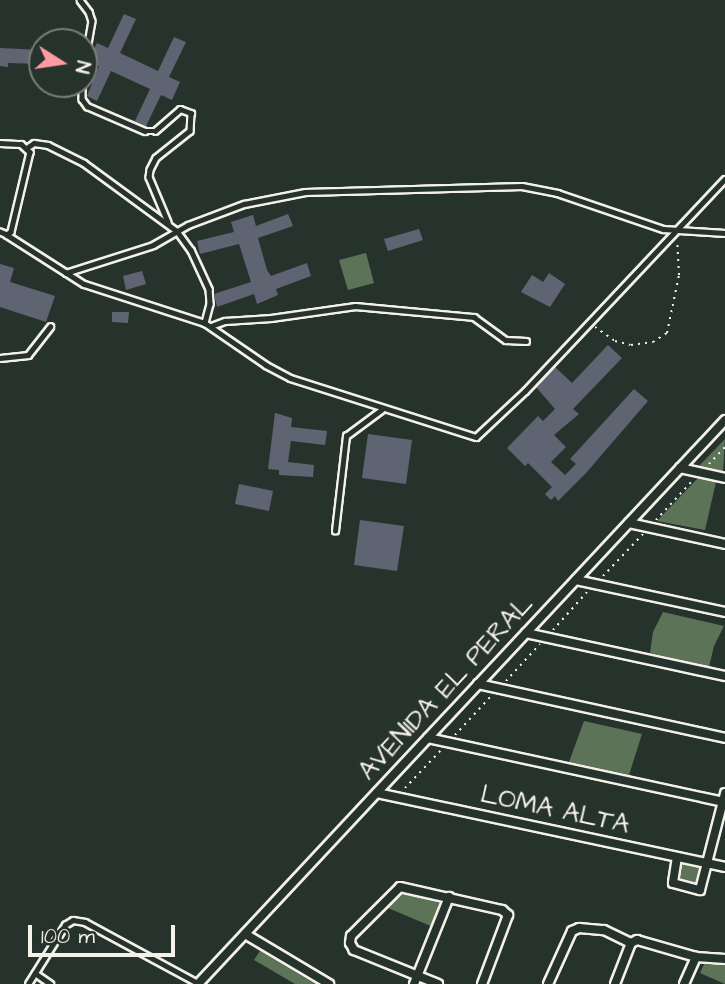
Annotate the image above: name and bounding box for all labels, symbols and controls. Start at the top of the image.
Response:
north arrow [28,28,98,98]
text: N [68,58,97,76]
street label: AVENIDA EL PERAL [352,589,540,787]
street label: LOMA ALTA [478,779,632,841]
scale bar [32,911,178,955]
text: 100 m [41,922,95,951]

